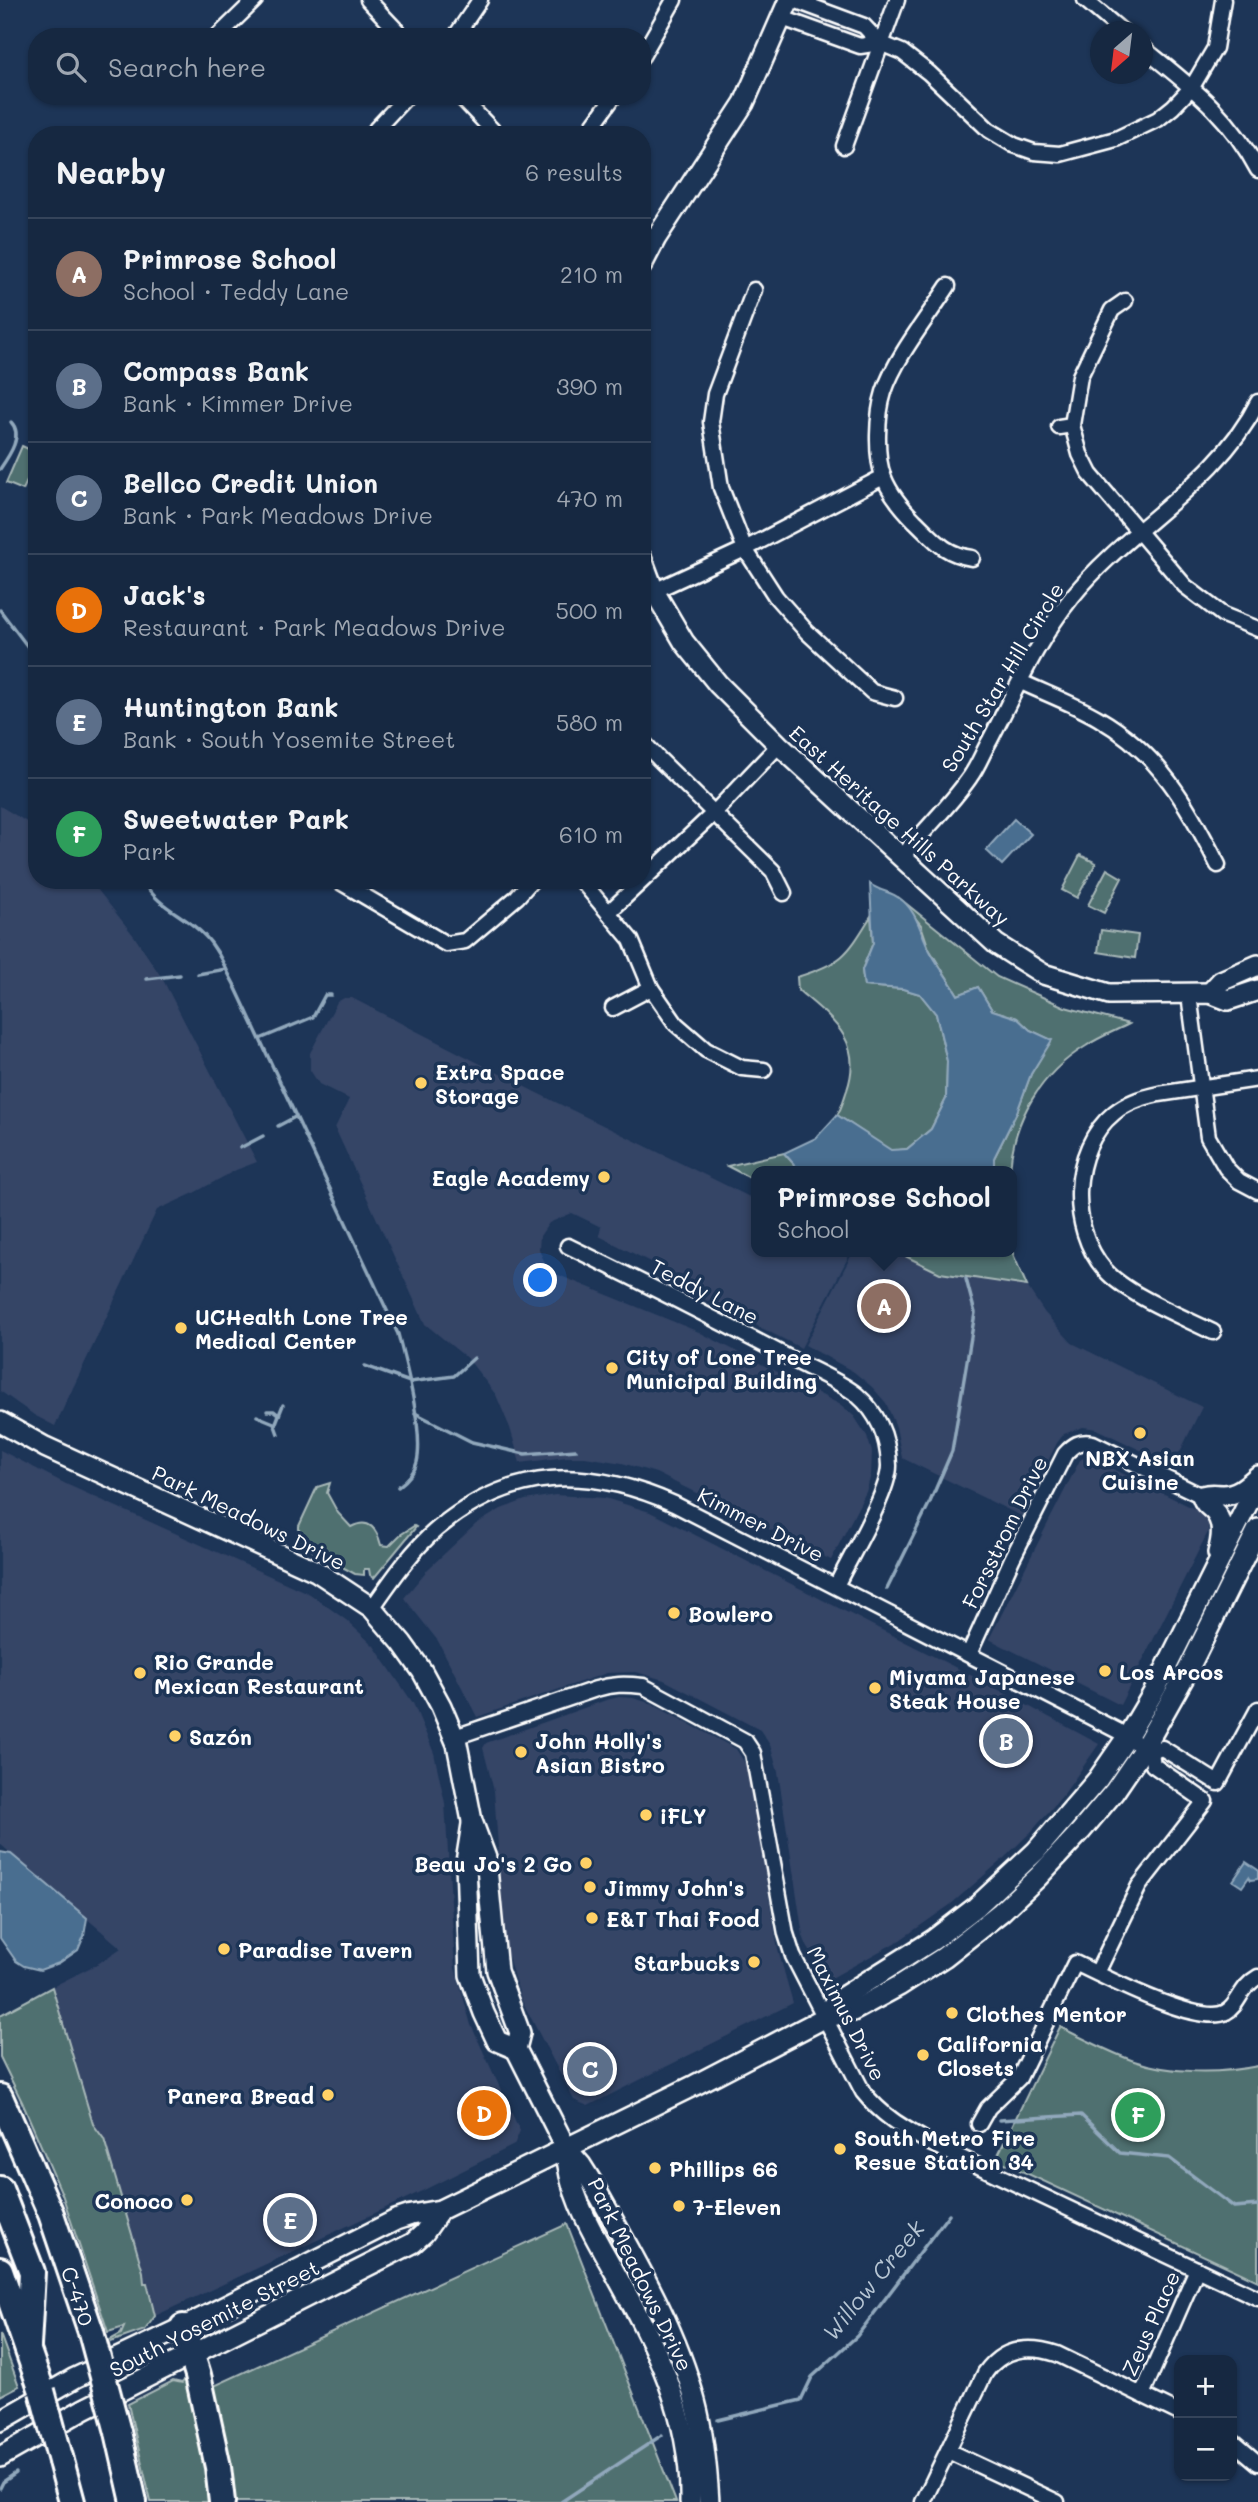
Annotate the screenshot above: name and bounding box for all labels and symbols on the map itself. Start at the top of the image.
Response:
north arrow [1090,21,1153,84]
street label: South Star Hill Circle [935,577,1069,777]
street label: East Heritage Hills Parkway [784,719,1016,931]
place label: Extra Space Storage [435,1058,565,1109]
marker: Extra Space Storage [413,1075,429,1091]
place label: Eagle Academy [431,1164,590,1192]
marker: Eagle Academy [596,1169,612,1185]
street label: Teddy Lane [646,1252,764,1330]
your location [523,1263,557,1297]
pin: A [861,1280,907,1332]
place label: UCHealth Lone Tree Medical Center [195,1303,408,1354]
marker: UCHealth Lone Tree Medical Center [173,1320,189,1336]
place label: City of Lone Tree Municipal Building [626,1343,817,1394]
marker: City of Lone Tree Municipal Building [604,1360,620,1376]
marker: NBX Asian Cuisine [1132,1425,1148,1441]
place label: NBX Asian Cuisine [1085,1444,1195,1495]
street label: Forsstrom Drive [955,1451,1053,1613]
street label: Park Meadows Drive [148,1458,350,1576]
street label: Kimmer Drive [693,1481,829,1567]
place label: Bowlero [688,1600,773,1627]
marker: Bowlero [666,1605,682,1621]
place label: Rio Grande Mexican Restaurant [154,1648,364,1699]
place label: Los Arcos [1119,1658,1224,1685]
place label: Miyama Japanese Steak House [889,1663,1075,1714]
marker: Los Arcos [1097,1663,1113,1679]
marker: Rio Grande Mexican Restaurant [132,1665,148,1681]
marker: Miyama Japanese Steak House [867,1680,883,1696]
pin: B [983,1715,1029,1767]
place label: Sazón [189,1723,252,1750]
place label: John Holly's Asian Bistro [535,1727,665,1778]
marker: Sazón [167,1728,183,1744]
marker: John Holly's Asian Bistro [513,1744,529,1760]
place label: iFLY [660,1802,707,1829]
marker: iFLY [638,1807,654,1823]
place label: Beau Jo's 2 Go [414,1850,572,1877]
marker: Beau Jo's 2 Go [578,1855,594,1871]
place label: Jimmy John's [604,1874,744,1902]
marker: Jimmy John's [582,1879,598,1895]
place label: E&T Thai Food [606,1905,760,1932]
marker: E&T Thai Food [584,1910,600,1926]
place label: Paradise Tavern [238,1936,412,1963]
marker: Paradise Tavern [216,1941,232,1957]
street label: Maximus Drive [801,1941,893,2085]
place label: Starbucks [634,1949,740,1976]
marker: Starbucks [746,1954,762,1970]
place label: Clothes Mentor [966,2000,1127,2027]
marker: Clothes Mentor [944,2005,960,2021]
place label: California Closets [937,2030,1043,2081]
pin: C [567,2043,613,2095]
marker: California Closets [915,2047,931,2063]
place label: Panera Bread [167,2082,314,2109]
marker: Panera Bread [320,2087,336,2103]
pin: D [461,2087,507,2139]
pin: F [1115,2089,1161,2141]
place label: South Metro Fire Resue Station 34 [854,2124,1035,2175]
marker: South Metro Fire Resue Station 34 [832,2141,848,2157]
place label: Phillips 66 [669,2155,778,2182]
marker: Phillips 66 [647,2160,663,2176]
street label: Park Meadows Drive [582,2173,700,2375]
place label: Conoco [95,2187,173,2214]
marker: Conoco [179,2192,195,2208]
place label: 7-Eleven [693,2193,781,2220]
pin: E [267,2194,313,2246]
marker: 7-Eleven [671,2198,687,2214]
water label: Willow Creek [815,2213,931,2346]
street label: South Yosemite Street [105,2253,323,2383]
street label: C-470 [56,2263,101,2329]
street label: Zeus Place [1115,2266,1185,2380]

